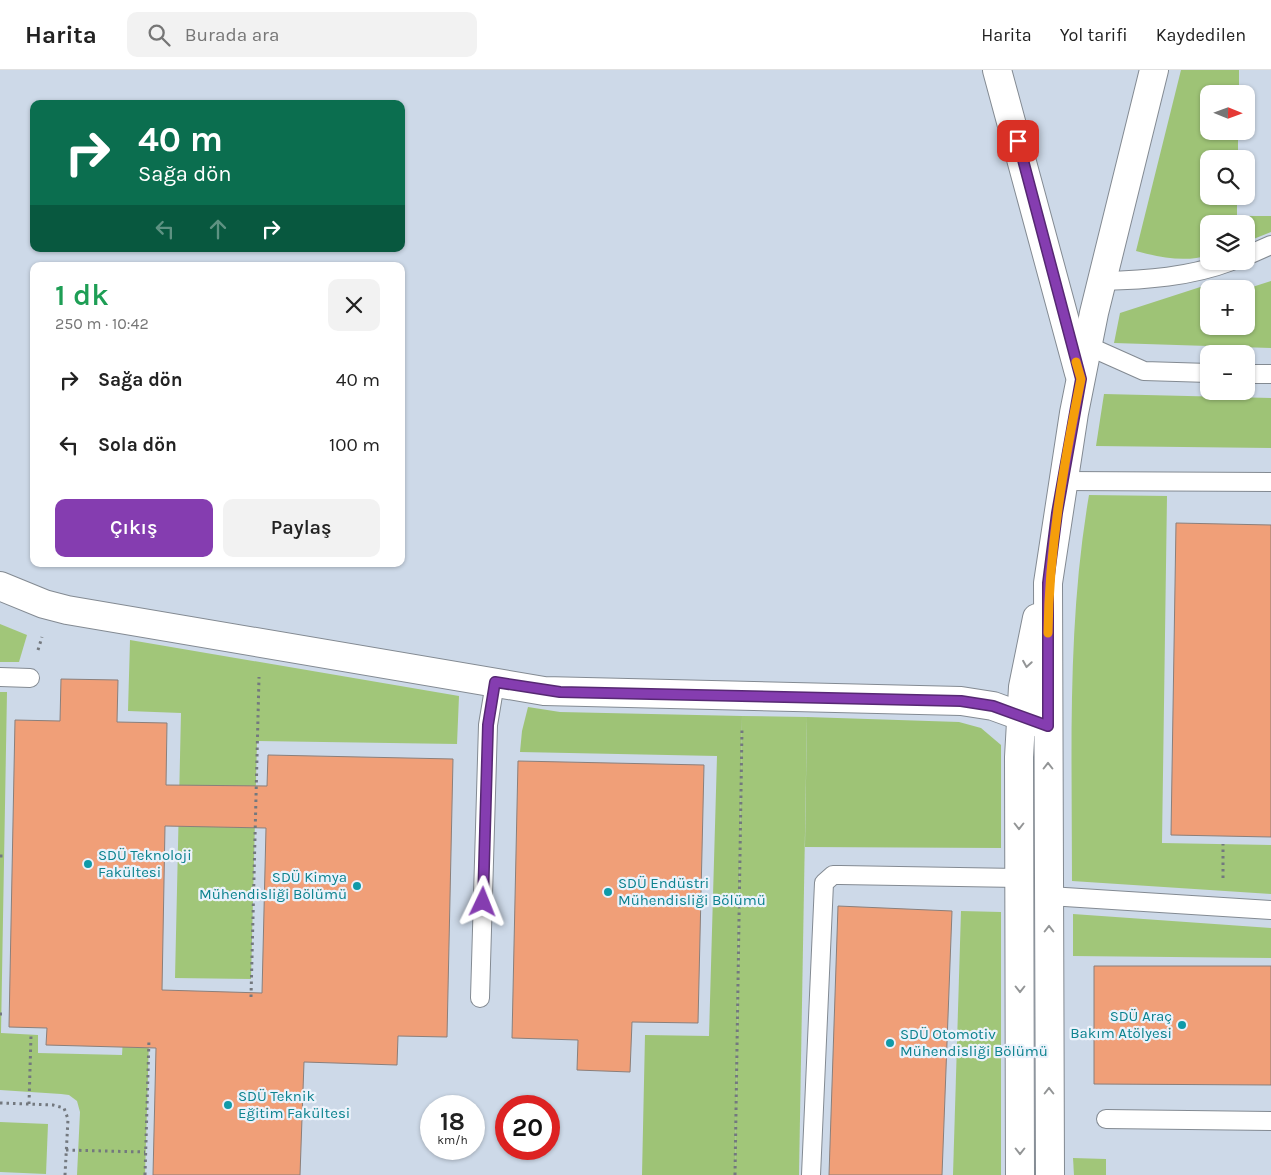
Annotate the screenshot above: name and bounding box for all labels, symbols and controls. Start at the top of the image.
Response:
search box [127,12,477,57]
text: Harita [25,21,97,49]
icon: search [145,21,173,49]
text: Burada ara [185,24,279,46]
text: Harita [981,24,1032,46]
text: Yol tarifi [1060,24,1128,46]
text: Kaydedilen [1156,24,1246,46]
north arrow [1200,85,1255,140]
map controls [1200,85,1255,400]
text: 40 m [138,119,223,160]
icon: right [55,120,120,185]
pin [997,120,1039,162]
icon: arrive [1004,127,1032,155]
button: search [1200,150,1255,205]
text: Sağa dön [138,161,232,187]
icon: left [151,215,179,243]
icon: ahead [204,215,232,243]
icon: right [257,215,285,243]
button: layers [1200,215,1255,270]
text: 1 dk [55,277,109,313]
button: close [328,279,380,331]
button: + [1200,280,1255,335]
text: 250 m · 10:42 [55,314,149,333]
button: − [1200,345,1255,400]
icon: right [55,366,83,394]
text: Sağa dön [98,369,182,391]
text: 40 m [336,369,380,391]
icon: left [55,431,83,459]
text: Sola dön [98,434,177,456]
text: 100 m [329,434,380,456]
button: Çıkış [55,499,213,557]
button: Paylaş [223,499,380,557]
one-way arrow [1022,660,1033,668]
one-way arrow [1043,762,1053,770]
one-way arrow [1014,822,1024,830]
place label: SDÜ Teknoloji Fakültesi [98,846,192,881]
marker: SDÜ Teknoloji Fakültesi [82,858,94,870]
place label: SDÜ Kimya Mühendisliği Bölümü [199,868,347,903]
place label: SDÜ Endüstri Mühendisliği Bölümü [618,874,766,909]
position arrow [456,875,508,927]
marker: SDÜ Kimya Mühendisliği Bölümü [351,880,363,892]
marker: SDÜ Endüstri Mühendisliği Bölümü [602,886,614,898]
one-way arrow [1044,925,1054,932]
one-way arrow [1015,985,1025,993]
place label: SDÜ Araç Bakım Atölyesi [1070,1007,1172,1042]
marker: SDÜ Araç Bakım Atölyesi [1176,1019,1188,1031]
place label: SDÜ Otomotiv Mühendisliği Bölümü [900,1025,1048,1060]
marker: SDÜ Otomotiv Mühendisliği Bölümü [884,1037,896,1049]
place label: SDÜ Teknik Eğitim Fakültesi [238,1087,350,1122]
one-way arrow [1044,1087,1055,1095]
speed limit sign: 20 [495,1095,560,1160]
marker: SDÜ Teknik Eğitim Fakültesi [222,1099,234,1111]
text: 18 [440,1107,465,1136]
text: km/h [437,1133,468,1147]
one-way arrow [1015,1148,1025,1155]

